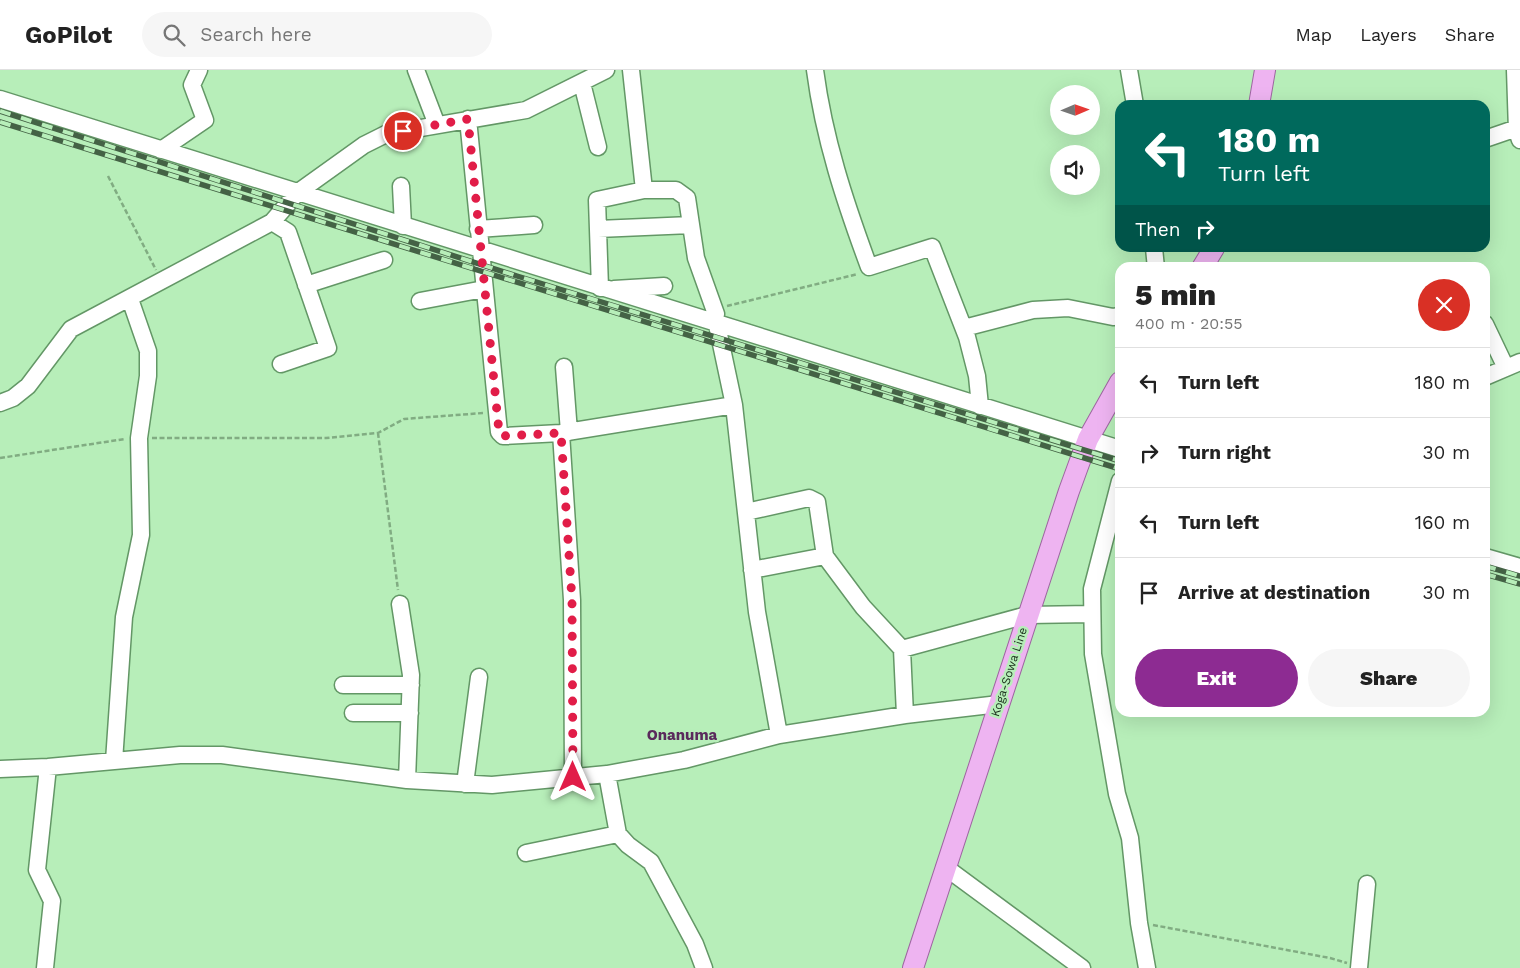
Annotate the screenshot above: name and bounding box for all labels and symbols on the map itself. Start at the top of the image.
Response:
north arrow [1050,85,1100,135]
pin [382,110,424,152]
street label: Koga-Sowa Line [988,625,1030,719]
district label: Onanuma [647,726,718,744]
position arrow [546,750,598,802]

